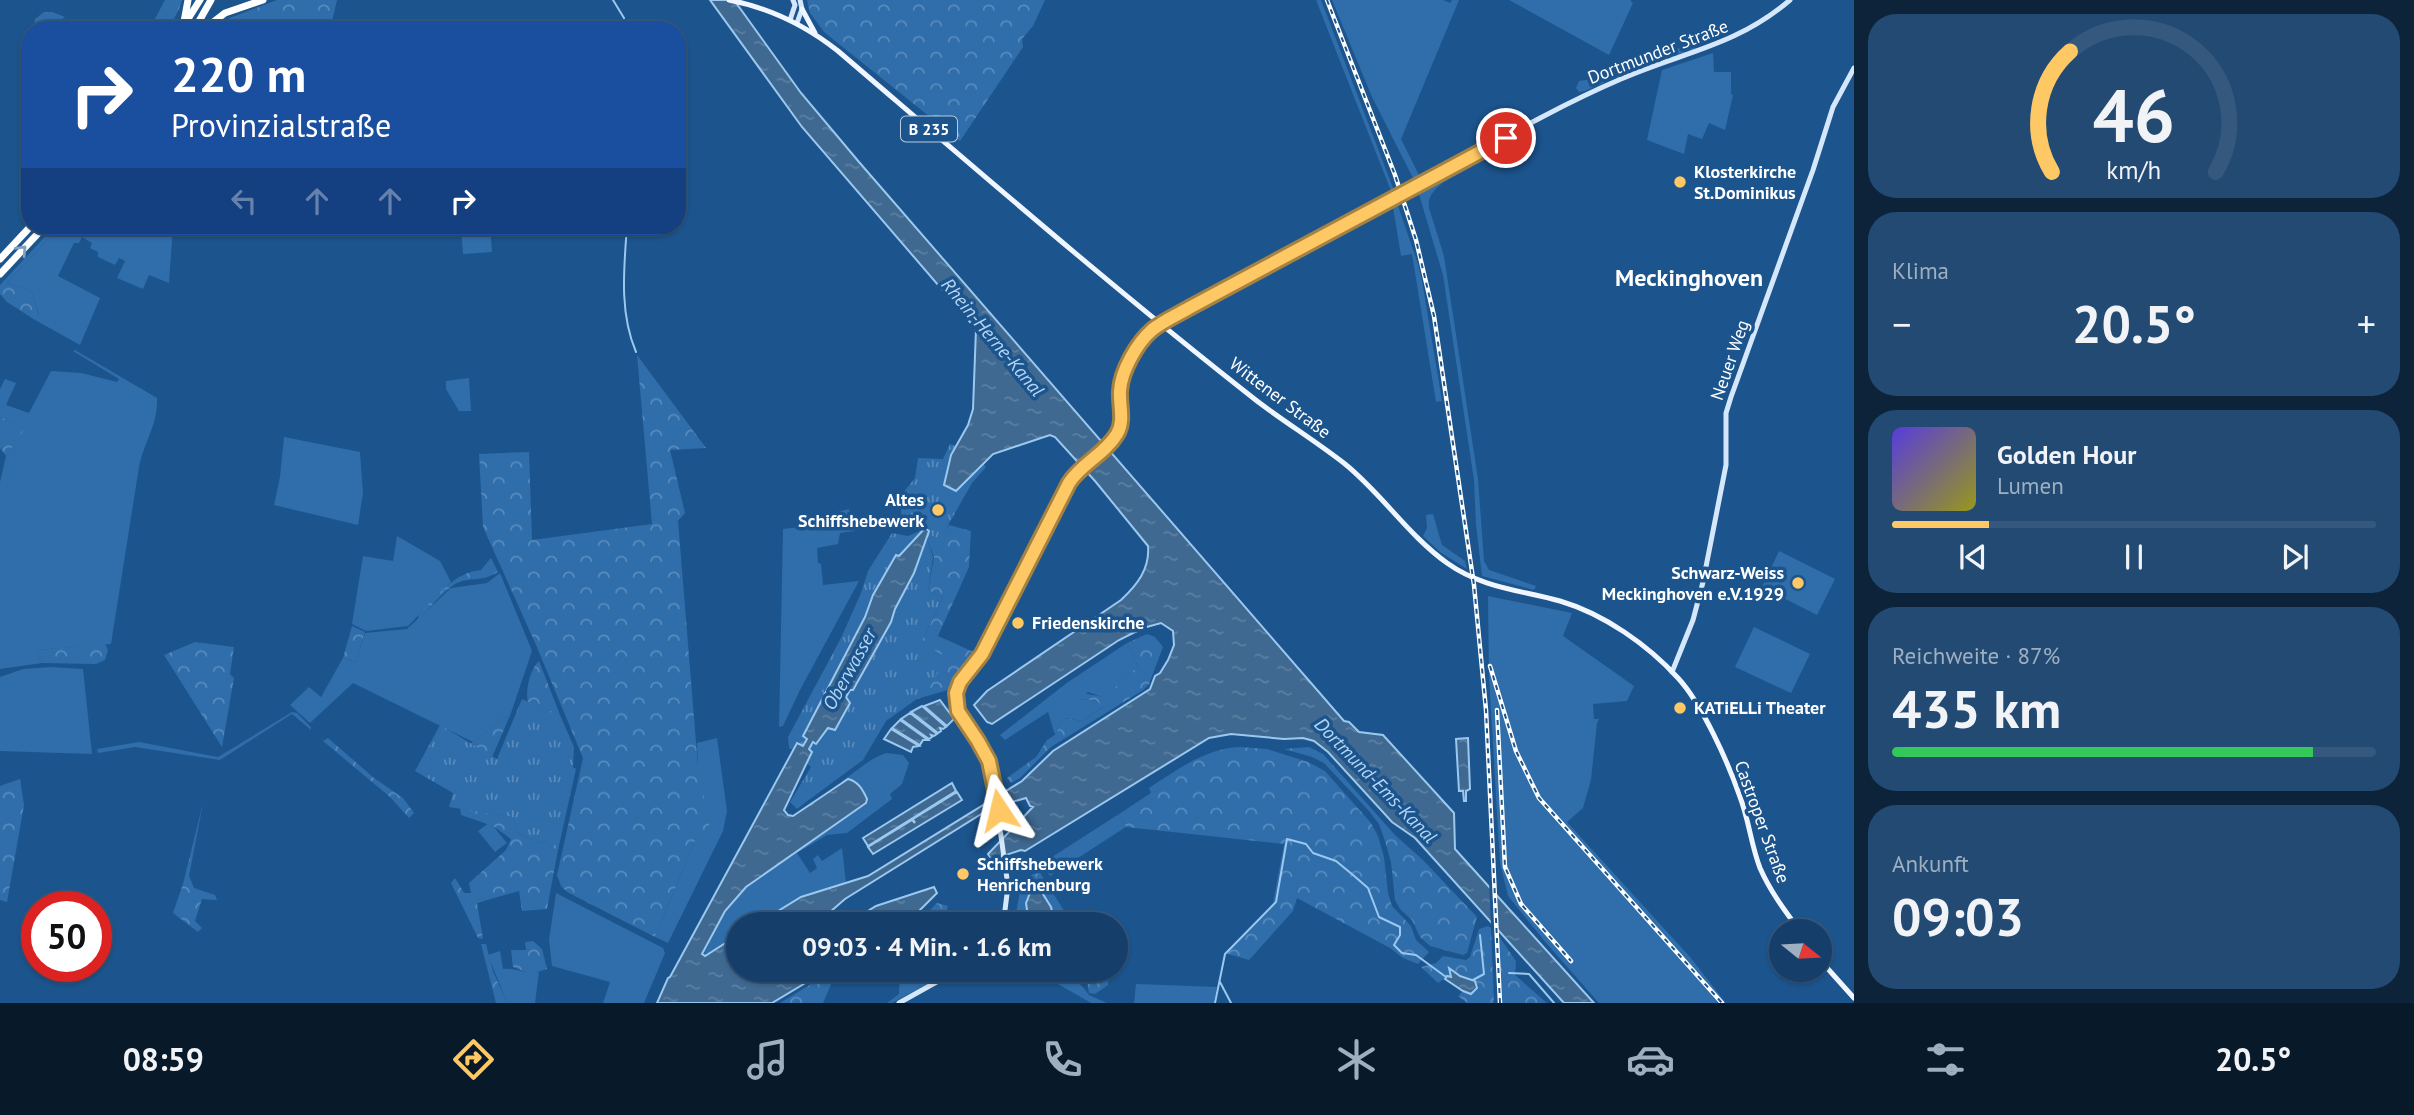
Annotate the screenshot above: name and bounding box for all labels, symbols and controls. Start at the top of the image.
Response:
street label: Dortmunder Straße [1584,14,1731,89]
text: 220 m [171,42,306,106]
icon: right [56,49,147,140]
text: 46 [2093,68,2175,162]
text: Provinzialstraße [171,104,391,146]
pin [1476,108,1536,168]
road number: B 235 [901,116,957,141]
icon: arrive [1487,119,1525,157]
text: km/h [2107,154,2161,186]
place label: Klosterkirche St.Dominikus [1694,160,1796,204]
marker: Klosterkirche St.Dominikus [1672,174,1688,190]
icon: left [225,182,263,220]
icon: ahead [298,182,336,220]
icon: ahead [371,182,409,220]
icon: right [444,182,482,220]
one-way arrow [14,245,27,258]
text: Klima [1892,256,1949,285]
district label: Meckinghoven [1615,262,1763,293]
water label: Rhein-Herne-Kanal [936,273,1050,401]
text: 20.5° [2072,290,2196,357]
text: − [1892,299,1911,348]
text: + [2357,299,2376,348]
street label: Neuer Weg [1705,317,1754,403]
street label: Wittener Straße [1225,352,1336,443]
text: Golden Hour [1997,438,2136,471]
text: Lumen [1997,471,2064,500]
place label: Altes Schiffshebewerk [798,488,924,532]
marker: Altes Schiffshebewerk [930,502,946,518]
icon: previous [1954,538,1992,576]
icon: pause [2115,538,2153,576]
icon: next [2276,538,2314,576]
place label: Schwarz-Weiss Meckinghoven e.V.1929 [1602,561,1784,605]
marker: Schwarz-Weiss Meckinghoven e.V.1929 [1790,575,1806,591]
place label: Friedenskirche [1032,611,1144,634]
marker: Friedenskirche [1010,615,1026,631]
water label: Oberwasser [817,622,882,714]
text: Reichweite · 87% [1892,641,2060,670]
text: 435 km [1892,675,2061,742]
place label: KATiELLi Theater [1694,696,1826,719]
marker: KATiELLi Theater [1672,700,1688,716]
water label: Dortmund-Ems-Kanal [1310,712,1442,848]
street label: Castroper Straße [1730,757,1795,886]
position arrow [962,773,1036,847]
text: Ankunft [1892,849,1969,878]
place label: Schiffshebewerk Henrichenburg [977,852,1103,896]
marker: Schiffshebewerk Henrichenburg [955,866,971,882]
text: 09:03 [1892,883,2024,950]
speed limit sign: 50 [21,891,112,982]
north arrow [1769,919,1832,982]
map controls [1769,919,1832,982]
text: 09:03 · 4 Min. · 1.6 km [802,930,1052,963]
icon: directions [449,1035,498,1084]
icon: music [743,1035,792,1084]
icon: phone [1038,1035,1087,1084]
icon: climate [1332,1035,1381,1084]
icon: car [1626,1035,1675,1084]
icon: filters [1921,1035,1970,1084]
text: 08:59 [123,1038,204,1080]
text: 20.5° [2215,1038,2291,1080]

